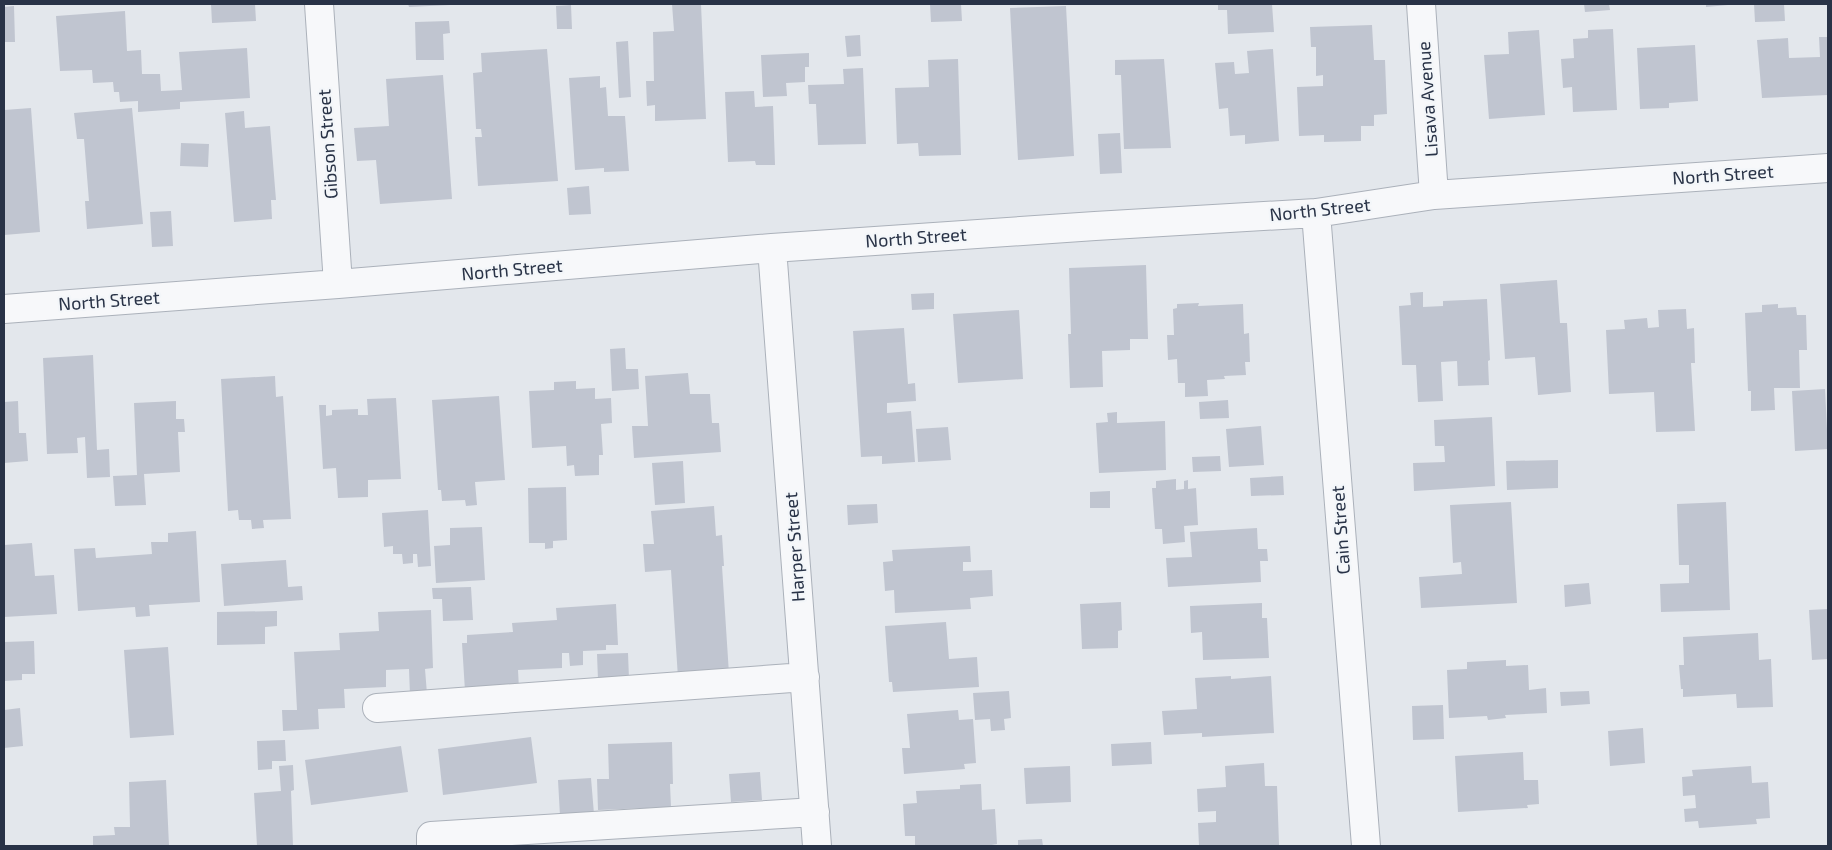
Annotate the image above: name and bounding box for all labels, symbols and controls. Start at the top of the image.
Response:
street label: Lisava Avenue [1412,40,1442,158]
street label: Gibson Street [312,88,342,200]
street label: North Street [1672,159,1774,189]
street label: North Street [1268,193,1372,225]
street label: North Street [865,222,967,252]
street label: North Street [460,254,564,284]
street label: North Street [58,285,160,315]
street label: Cain Street [1326,485,1354,575]
street label: Harper Street [779,491,809,603]

